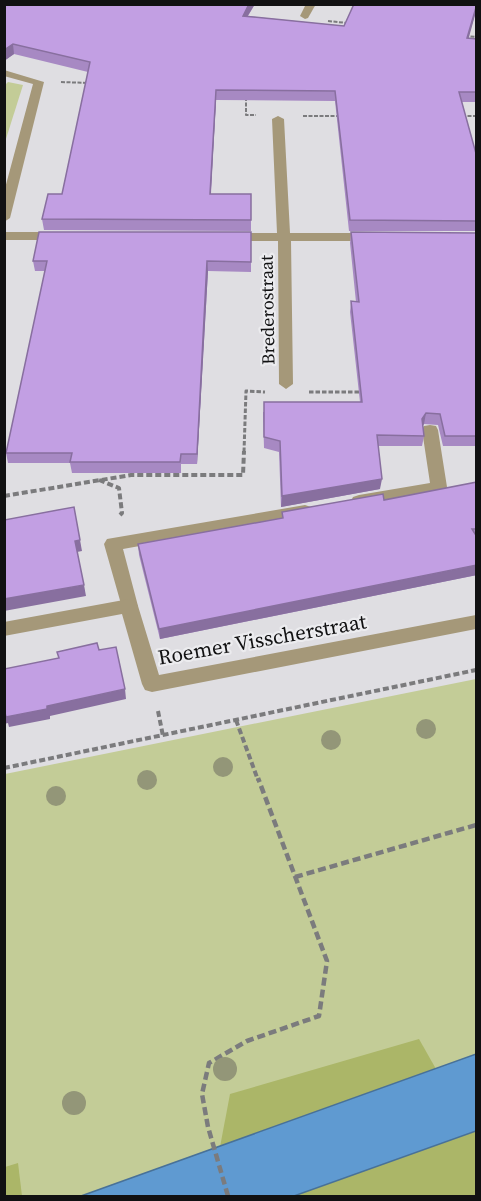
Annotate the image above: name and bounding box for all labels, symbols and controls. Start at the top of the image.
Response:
street label: Brederostraat [254,255,280,365]
street label: Roemer Visscherstraat [155,606,369,672]

